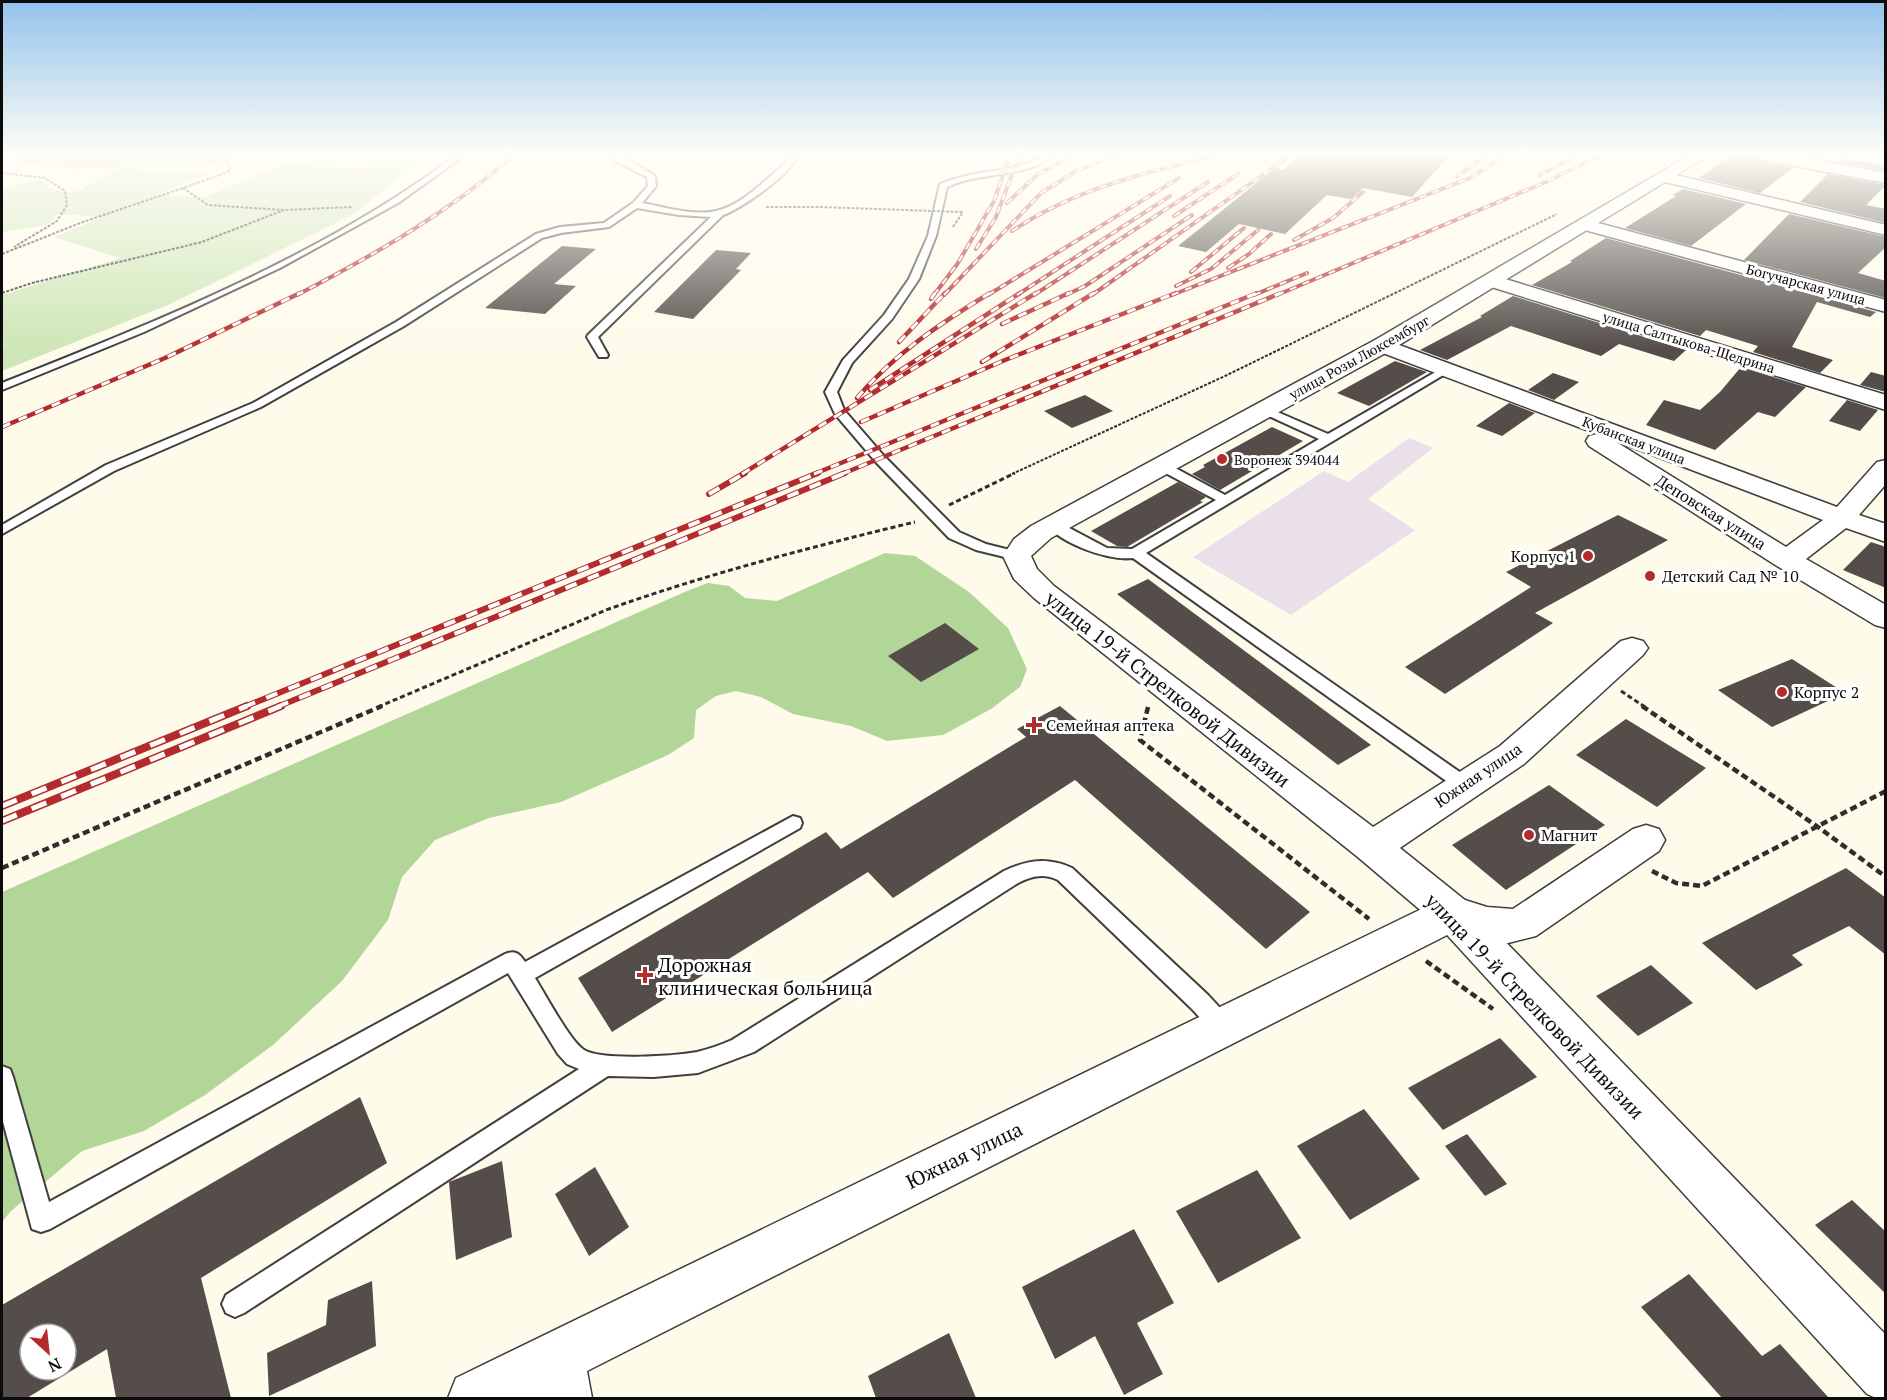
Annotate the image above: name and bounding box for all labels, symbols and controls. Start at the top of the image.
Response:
street label: Богучарская улица [1744,259,1868,309]
street label: улица Салтыкова-Щедрина [1600,306,1777,377]
street label: улица Розы Люксембург [1285,310,1433,404]
street label: Кубанская улица [1580,412,1688,468]
place label: Воронеж 394044 [1234,450,1340,469]
marker: Воронеж 394044 [1215,452,1229,466]
street label: Деповская улица [1652,469,1770,555]
place label: Корпус 1 [1511,545,1576,567]
marker: Корпус 1 [1581,549,1595,563]
place label: Детский Сад № 10 [1662,565,1799,587]
marker: Детский Сад № 10 [1643,569,1657,583]
street label: улица 19-й Стрелковой Дивизии [1039,584,1296,793]
place label: Корпус 2 [1794,681,1859,703]
marker: Корпус 2 [1775,685,1789,699]
place label: Семейная аптека [1046,714,1174,736]
marker: Семейная аптека [1027,718,1041,732]
street label: Южная улица [1430,738,1526,812]
place label: Магнит [1541,824,1597,846]
marker: Магнит [1522,828,1536,842]
street label: улица 19-й Стрелковой Дивизии [1419,887,1650,1125]
place label: Дорожная клиническая больница [658,951,873,1001]
marker: Дорожная клиническая больница [636,966,654,984]
street label: Южная улица [901,1115,1027,1195]
north arrow [18,1322,78,1382]
text: N [44,1353,65,1378]

